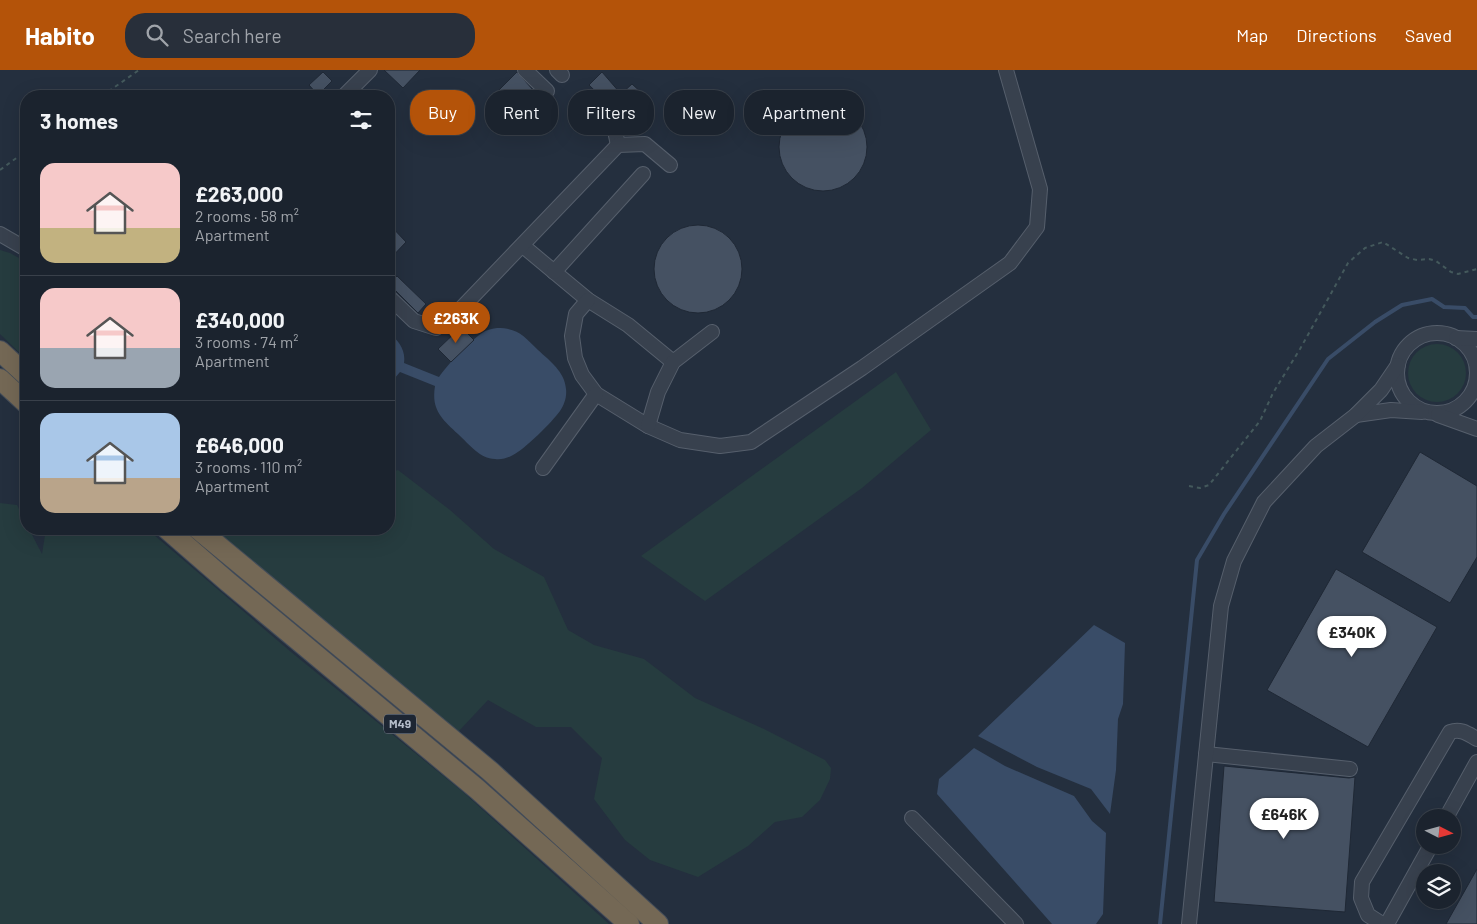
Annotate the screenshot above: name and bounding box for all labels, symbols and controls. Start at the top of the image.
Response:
search box [125,13,475,58]
text: Habito [25,21,95,50]
icon: search [143,21,171,49]
text: Search here [183,24,282,47]
text: Map [1236,24,1268,46]
text: Directions [1296,24,1377,46]
text: Saved [1405,24,1452,46]
chip: Buy [410,90,475,135]
chip: Rent [485,90,558,135]
chip: Filters [568,90,654,135]
chip: New [664,90,734,135]
chip: Apartment [744,90,864,135]
icon: filters [347,106,375,134]
text: 3 homes [40,108,118,133]
text: £263,000 [195,181,283,206]
icon: home [80,183,140,243]
text: 2 rooms · 58 m² [195,206,299,225]
text: Apartment [195,225,270,244]
pin: £263K [421,302,491,344]
text: £340,000 [195,307,285,332]
icon: home [80,308,140,368]
text: £263K [433,308,479,327]
text: 3 rooms · 74 m² [195,332,298,351]
text: Apartment [195,351,270,370]
text: £646,000 [195,432,284,457]
icon: home [80,433,140,493]
text: 3 rooms · 110 m² [195,457,302,476]
text: Apartment [195,476,270,495]
pin: £340K [1317,616,1387,658]
text: £340K [1328,622,1376,641]
road number: M49 [384,714,416,734]
pin: £646K [1249,798,1319,840]
text: £646K [1261,804,1307,823]
north arrow [1416,809,1461,854]
map controls [1416,809,1461,909]
button: layers [1416,864,1461,909]

